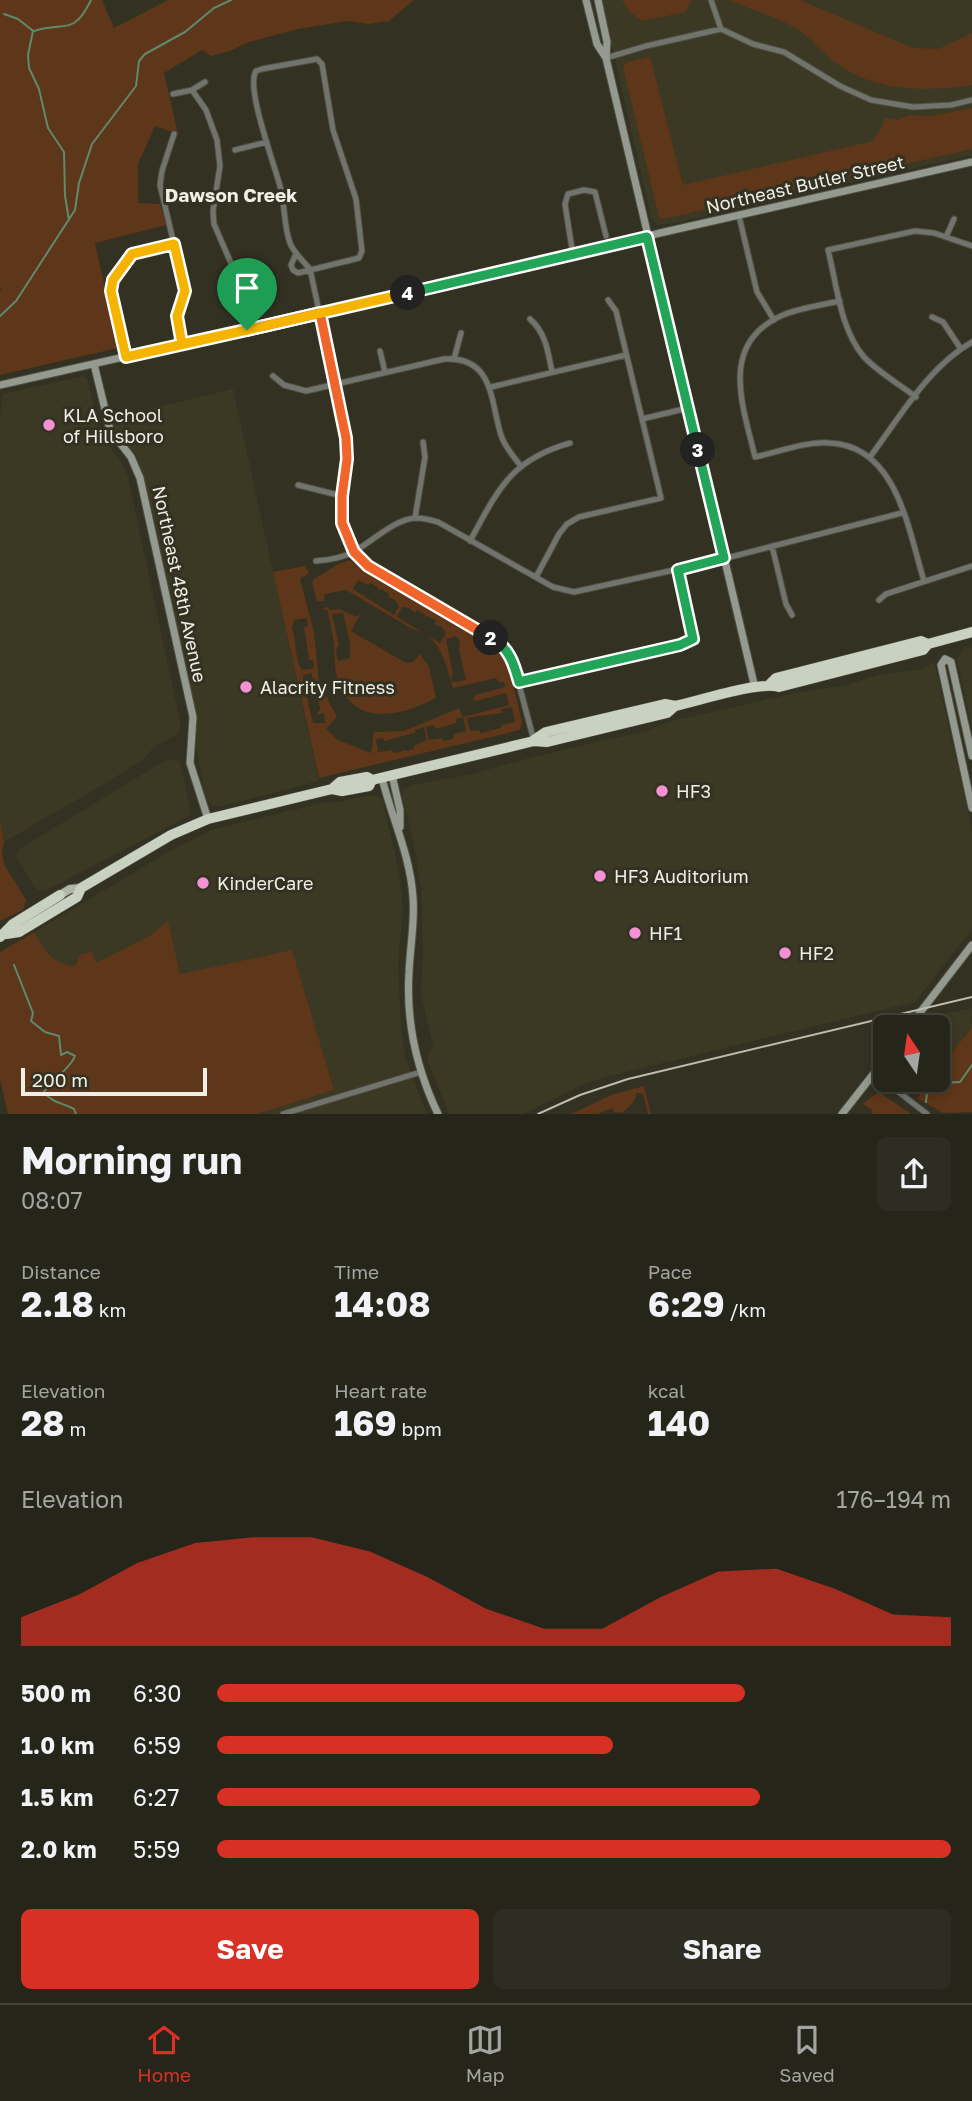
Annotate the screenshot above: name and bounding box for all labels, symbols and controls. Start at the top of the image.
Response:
street label: Northeast Butler Street [704,150,906,218]
district label: Dawson Creek [165,183,297,206]
pin [217,258,277,330]
icon: arrive [228,269,266,307]
pin: 4 [390,276,426,310]
text: 4 [402,281,413,304]
place label: KLA School of Hillsboro [63,404,164,447]
marker: KLA School of Hillsboro [41,417,57,433]
pin: 3 [680,433,716,468]
text: 3 [692,438,703,461]
street label: Northeast 48th Avenue [148,484,212,684]
pin: 2 [474,620,508,656]
text: 2 [485,626,496,649]
place label: Alacrity Fitness [260,676,395,698]
marker: Alacrity Fitness [238,679,254,695]
place label: HF3 [676,780,711,802]
marker: HF3 [654,783,670,799]
place label: HF3 Auditorium [614,865,749,887]
marker: HF3 Auditorium [592,868,608,884]
place label: KinderCare [217,872,314,894]
marker: KinderCare [195,875,211,891]
place label: HF1 [649,922,682,944]
marker: HF1 [627,925,643,941]
place label: HF2 [799,942,834,964]
marker: HF2 [777,945,793,961]
north arrow [873,1015,950,1092]
map controls [873,1015,950,1092]
scale bar [21,1065,206,1097]
text: 200 m [32,1068,88,1091]
text: Morning run [21,1137,242,1182]
button: share [877,1137,951,1211]
text: 08:07 [21,1186,83,1214]
text: Distance [21,1260,101,1283]
text: Time [334,1260,379,1283]
text: Pace [648,1260,692,1283]
text: 2.18 [21,1283,94,1325]
text: 14:08 [334,1283,431,1325]
text: 6:29 [648,1283,725,1325]
text: km [94,1298,126,1321]
text: /km [725,1298,766,1321]
text: Elevation [21,1379,106,1402]
text: Heart rate [334,1379,427,1402]
text: kcal [648,1379,685,1402]
text: 28 [21,1402,65,1444]
text: 169 [334,1402,397,1444]
text: 140 [648,1402,710,1444]
text: m [65,1417,86,1440]
text: bpm [397,1417,442,1440]
text: Elevation [21,1485,123,1513]
text: 176–194 m [836,1485,951,1513]
text: 500 m [21,1679,91,1707]
text: 6:30 [133,1679,182,1707]
text: 1.0 km [21,1731,94,1759]
text: 6:59 [133,1731,181,1759]
text: 1.5 km [21,1783,93,1811]
text: 6:27 [133,1783,179,1811]
text: 2.0 km [21,1835,97,1863]
text: 5:59 [133,1835,181,1863]
button: Save [21,1909,479,1989]
button: Share [493,1909,951,1989]
tab: Home [137,2021,191,2086]
tab: Map [466,2021,504,2086]
tab: Saved [779,2021,835,2086]

